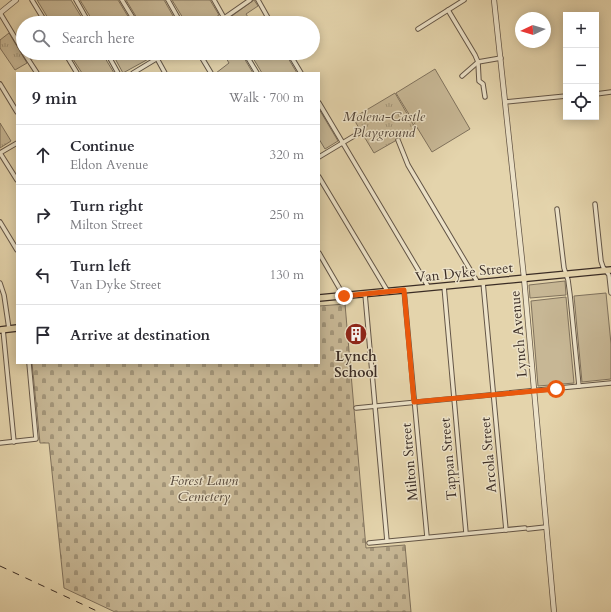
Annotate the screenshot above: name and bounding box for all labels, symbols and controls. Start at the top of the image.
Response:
north arrow [515,12,551,48]
map controls [563,12,599,120]
button: + [563,12,599,48]
search box [16,16,320,60]
icon: search [30,27,52,49]
text: Search here [62,28,135,48]
button: − [563,48,599,84]
button: locate [563,84,599,120]
text: 9 min [32,87,77,110]
text: Walk · 700 m [229,89,304,107]
park label: Molena-Castle Playground [343,107,426,142]
text: Continue [70,136,135,156]
icon: ahead [32,144,54,166]
text: 320 m [270,146,304,164]
text: Eldon Avenue [70,156,148,174]
text: Turn right [70,196,143,216]
icon: right [32,204,54,226]
text: 250 m [270,206,304,224]
text: Milton Street [70,216,143,234]
text: Turn left [70,256,131,276]
street label: Van Dyke Street [414,258,514,287]
icon: left [32,264,54,286]
text: 130 m [270,266,304,284]
text: Van Dyke Street [70,276,161,294]
route end [335,287,353,305]
street label: Lynch Avenue [505,290,532,378]
building icon: Lynch School [343,321,369,347]
icon: arrive [32,324,54,346]
text: Arrive at destination [70,325,210,345]
place label: Lynch School [334,347,378,382]
route start [547,380,565,398]
street label: Tappan Street [435,416,462,501]
street label: Arcola Street [476,416,501,494]
street label: Milton Street [397,422,422,502]
park label: Forest Lawn Cemetery [170,471,238,506]

